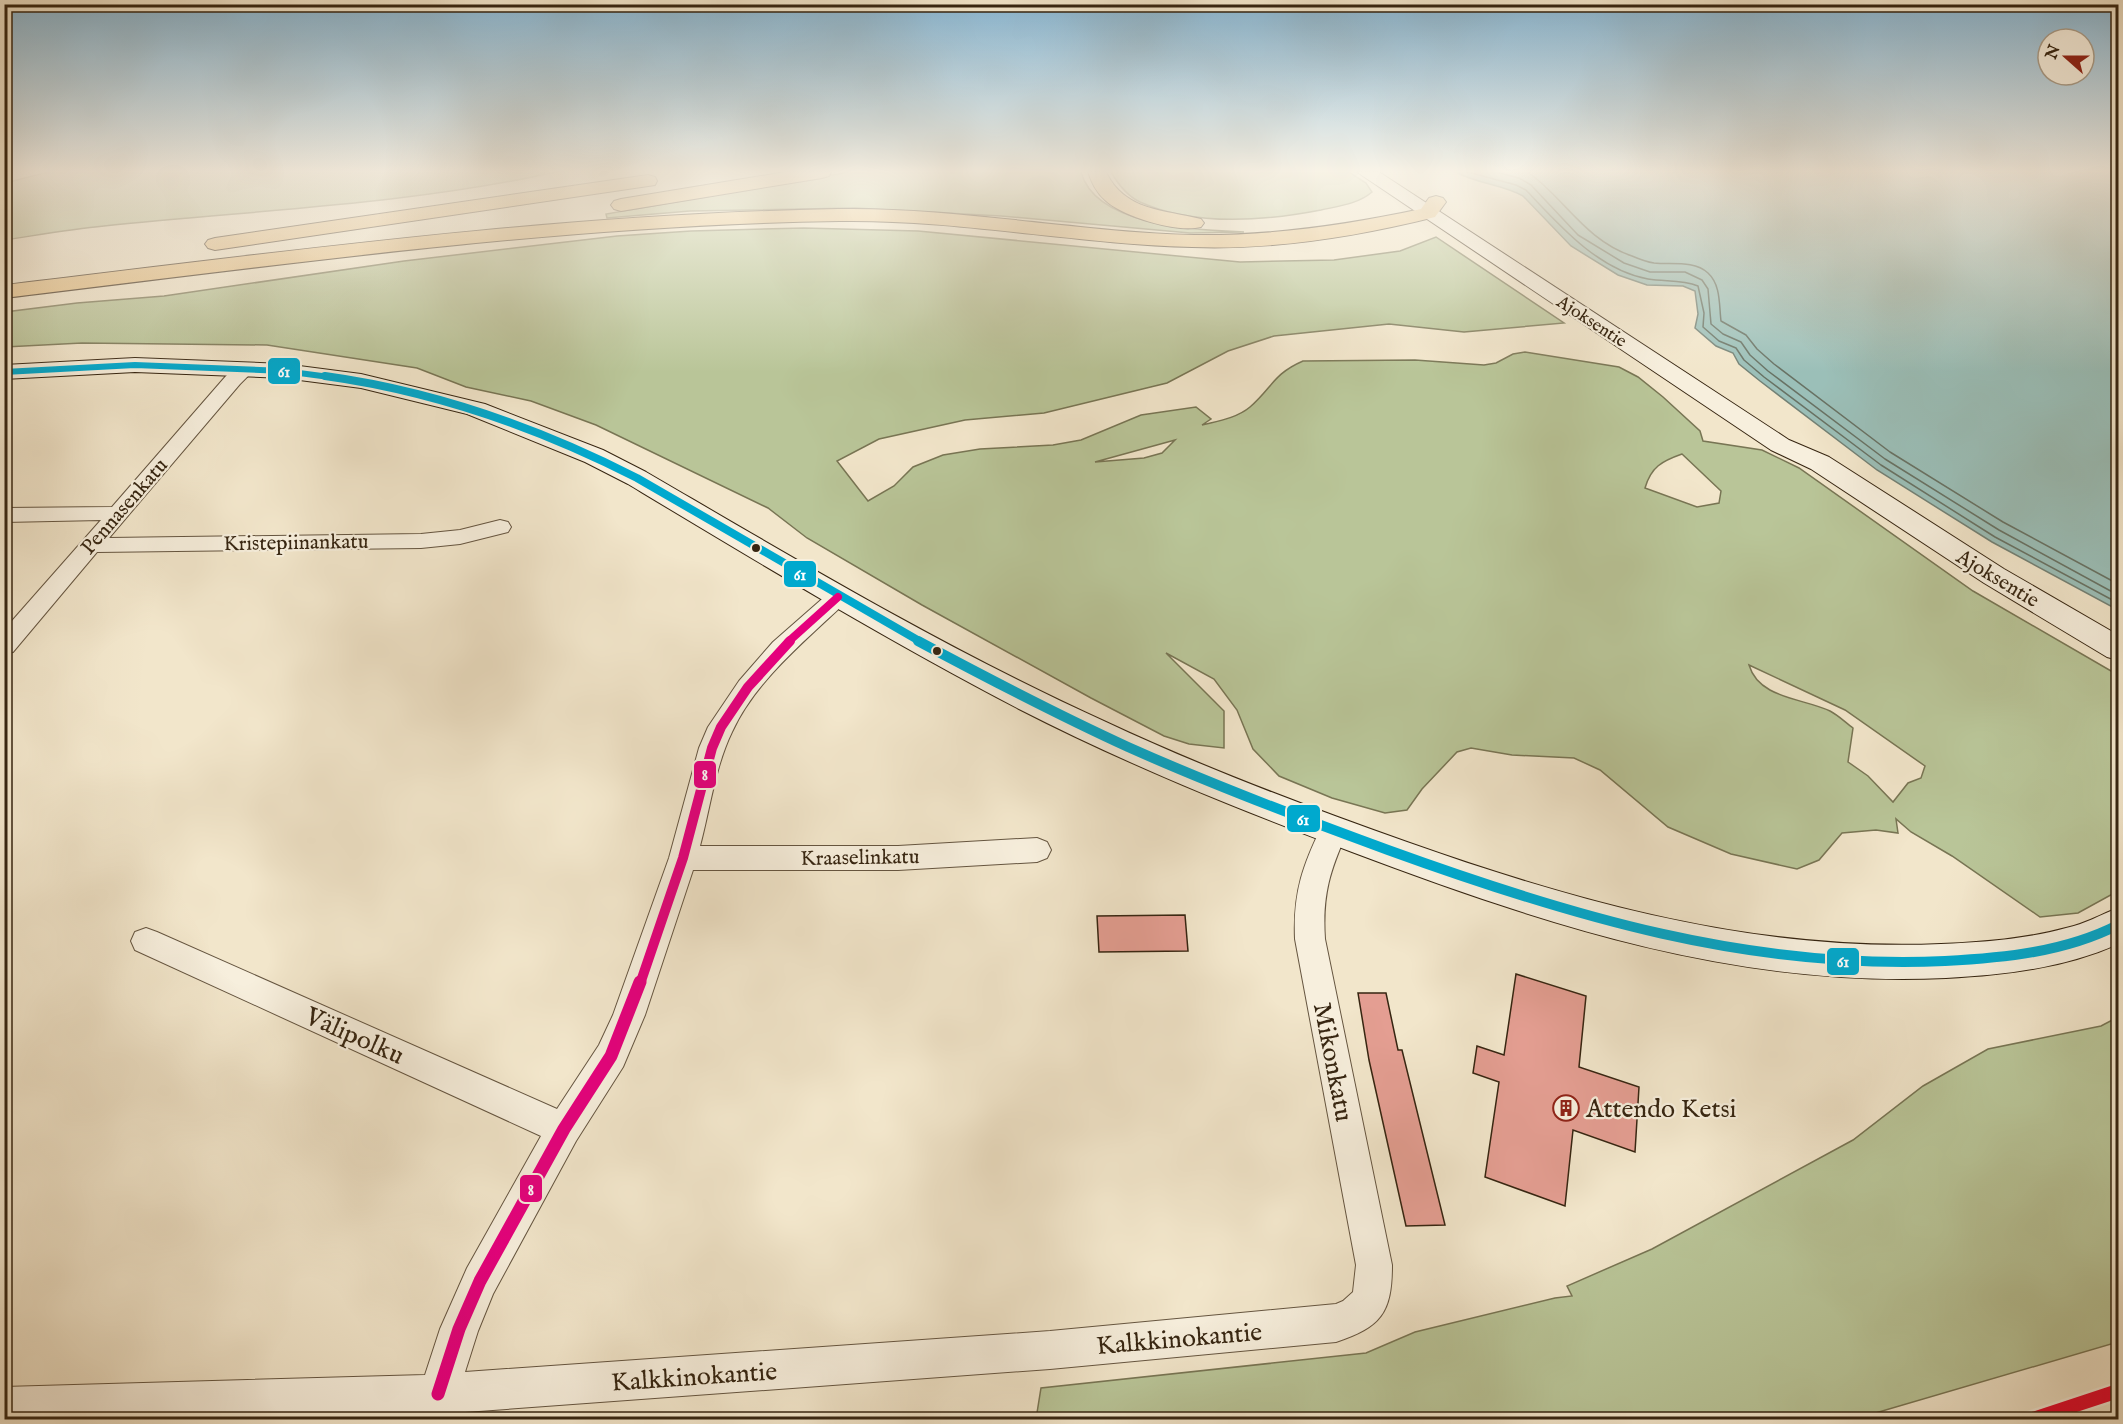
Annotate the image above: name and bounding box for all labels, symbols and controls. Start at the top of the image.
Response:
north arrow [2036,27,2096,87]
text: N [2042,42,2066,63]
street label: Ajoksentie [1551,291,1631,353]
line badge: 61 [267,357,301,385]
text: 61 [278,363,290,383]
street label: Pennasenkatu [76,453,175,561]
street label: Kristepiinankatu [223,529,369,558]
unlabelled marker [750,542,762,554]
street label: Ajoksentie [1950,543,2044,615]
line badge: 61 [783,560,817,588]
text: 61 [794,566,806,586]
unlabelled marker [931,645,943,657]
line badge: 8 [693,760,717,789]
text: 8 [702,766,708,786]
line badge: 61 [1286,804,1321,833]
text: 61 [1297,811,1309,831]
street label: Kraaselinkatu [800,844,920,873]
line badge: 61 [1826,947,1860,976]
text: 61 [1837,953,1849,973]
street label: Välipolku [299,1000,409,1073]
street label: Mikonkatu [1305,1000,1360,1125]
building icon: Attendo Ketsi [1551,1093,1581,1123]
place label: Attendo Ketsi [1585,1093,1737,1126]
line badge: 8 [519,1174,543,1203]
text: 8 [528,1181,534,1201]
street label: Kalkkinokantie [1095,1316,1263,1363]
street label: Kalkkinokantie [610,1355,778,1400]

